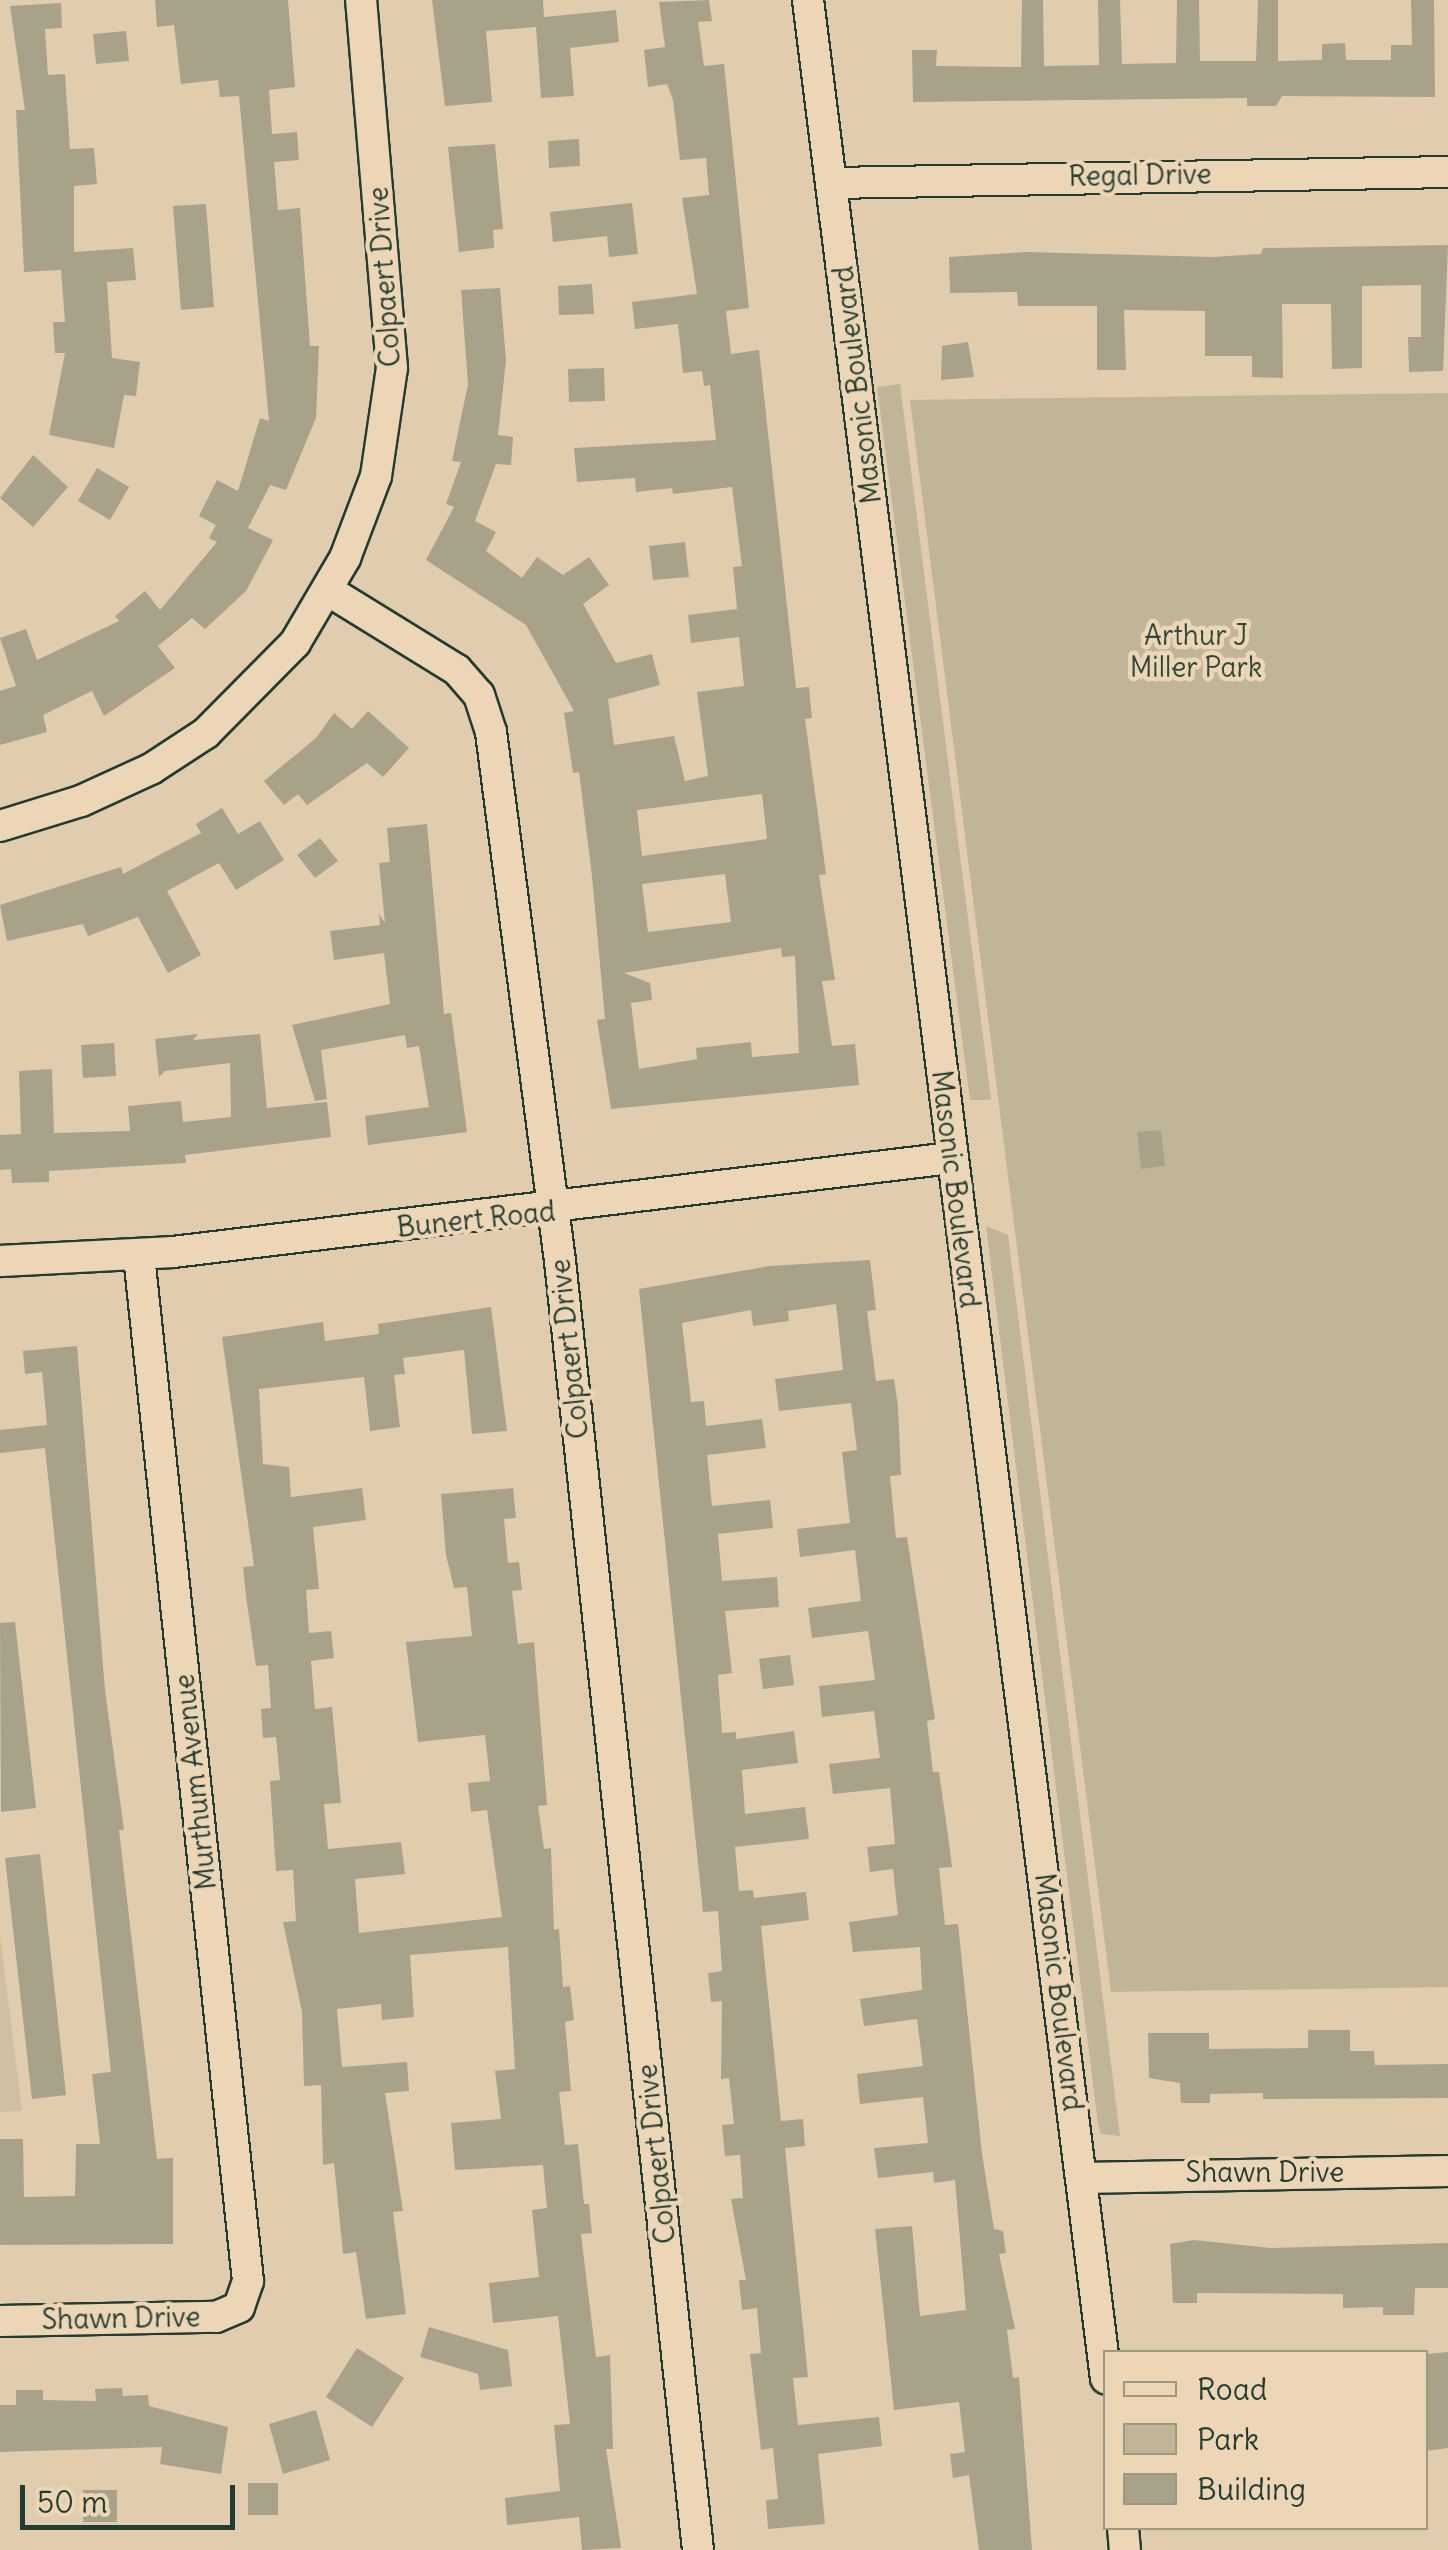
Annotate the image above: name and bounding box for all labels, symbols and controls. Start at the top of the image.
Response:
street label: Regal Drive [1068,157,1212,193]
street label: Colpaert Drive [361,186,407,368]
street label: Masonic Boulevard [826,264,888,506]
park label: Arthur J Miller Park [1130,618,1262,684]
street label: Masonic Boulevard [925,1068,987,1310]
street label: Bunert Road [395,1194,557,1244]
street label: Colpaert Drive [543,1257,595,1441]
street label: Murthum Avenue [167,1672,223,1892]
street label: Masonic Boulevard [1028,1871,1090,2113]
street label: Colpaert Drive [630,2062,682,2246]
street label: Shawn Drive [1186,2155,1344,2189]
street label: Shawn Drive [41,2300,201,2336]
legend [1103,2350,1428,2530]
text: Road [1197,2370,1267,2408]
text: Park [1197,2420,1259,2458]
scale bar [25,2465,240,2527]
text: Building [1197,2470,1306,2508]
text: 50 m [37,2483,107,2521]

